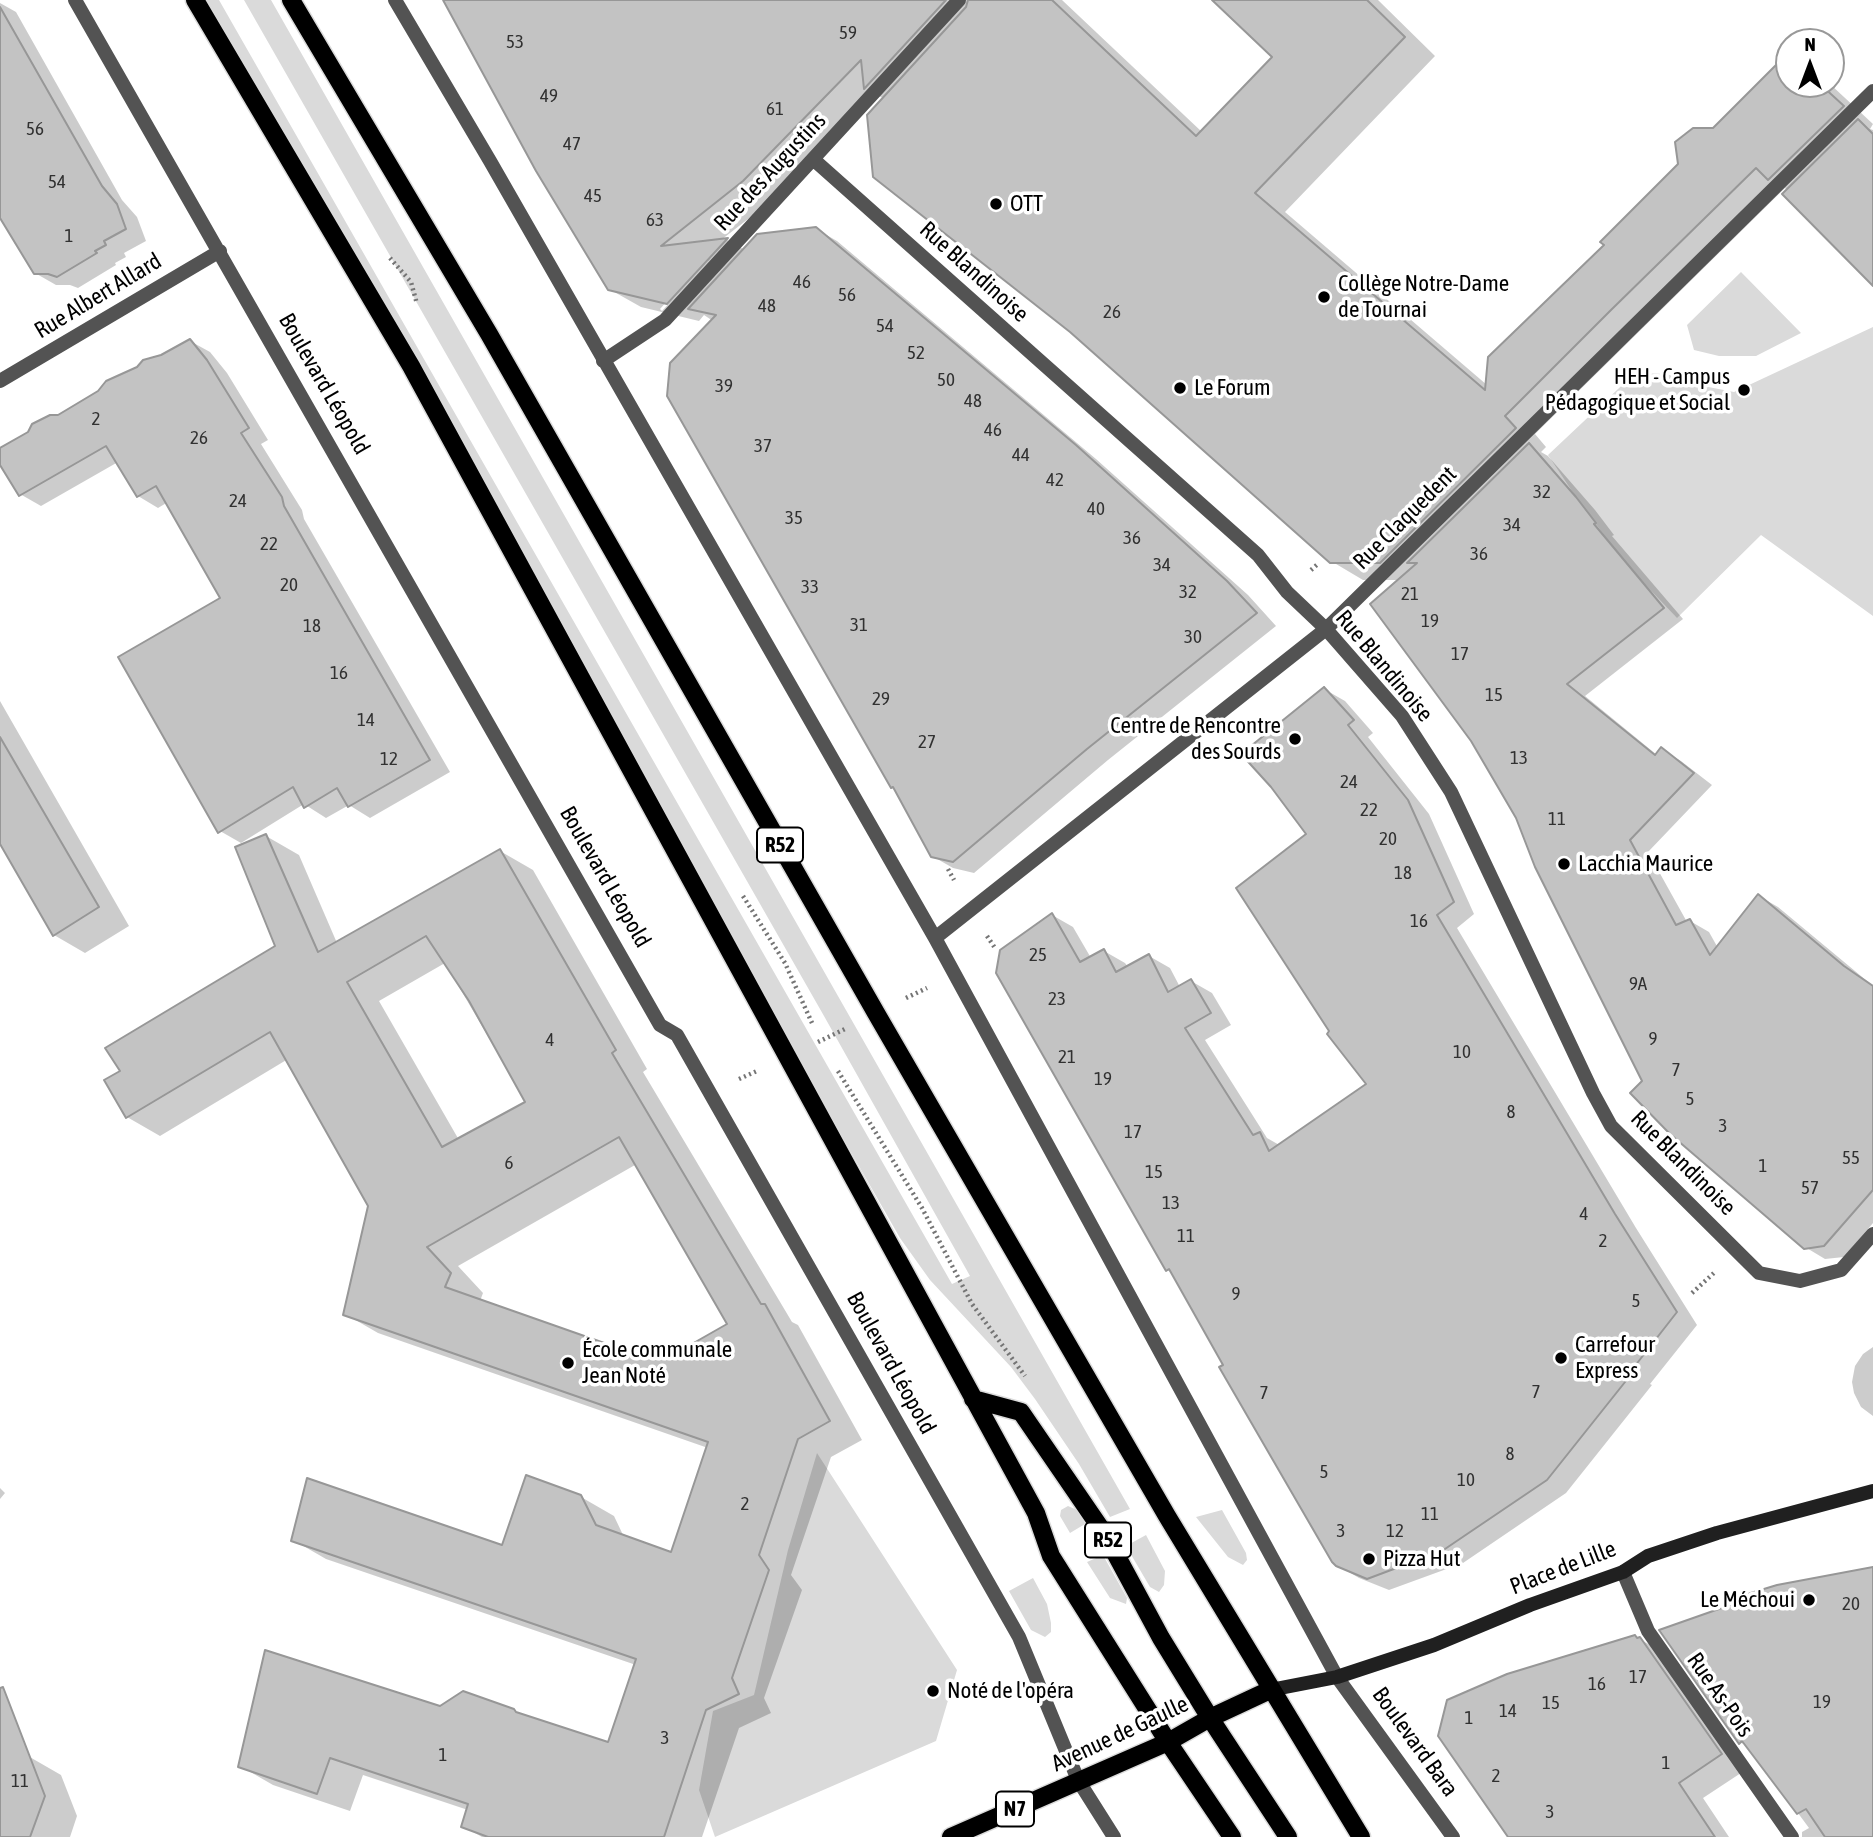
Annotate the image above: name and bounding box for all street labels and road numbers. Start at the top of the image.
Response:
street label: Rue des Augustins [708,107,832,237]
street label: Rue Blandinoise [914,216,1034,328]
street label: Rue Albert Allard [30,247,166,345]
street label: Boulevard Léopold [273,309,375,459]
street label: Rue Claquedent [1348,461,1462,575]
street label: Rue Blandinoise [1329,605,1439,727]
street label: Boulevard Léopold [554,802,656,952]
road number: R52 [757,828,803,862]
street label: Rue Blandinoise [1625,1105,1741,1221]
street label: Boulevard Léopold [841,1287,941,1439]
road number: R52 [1085,1522,1131,1558]
street label: Place de Lille [1506,1535,1620,1601]
street label: Rue As-Pois [1681,1648,1759,1742]
street label: Boulevard Bara [1366,1682,1464,1802]
street label: Avenue de Gaulle [1047,1690,1193,1778]
road number: N7 [996,1792,1034,1826]

